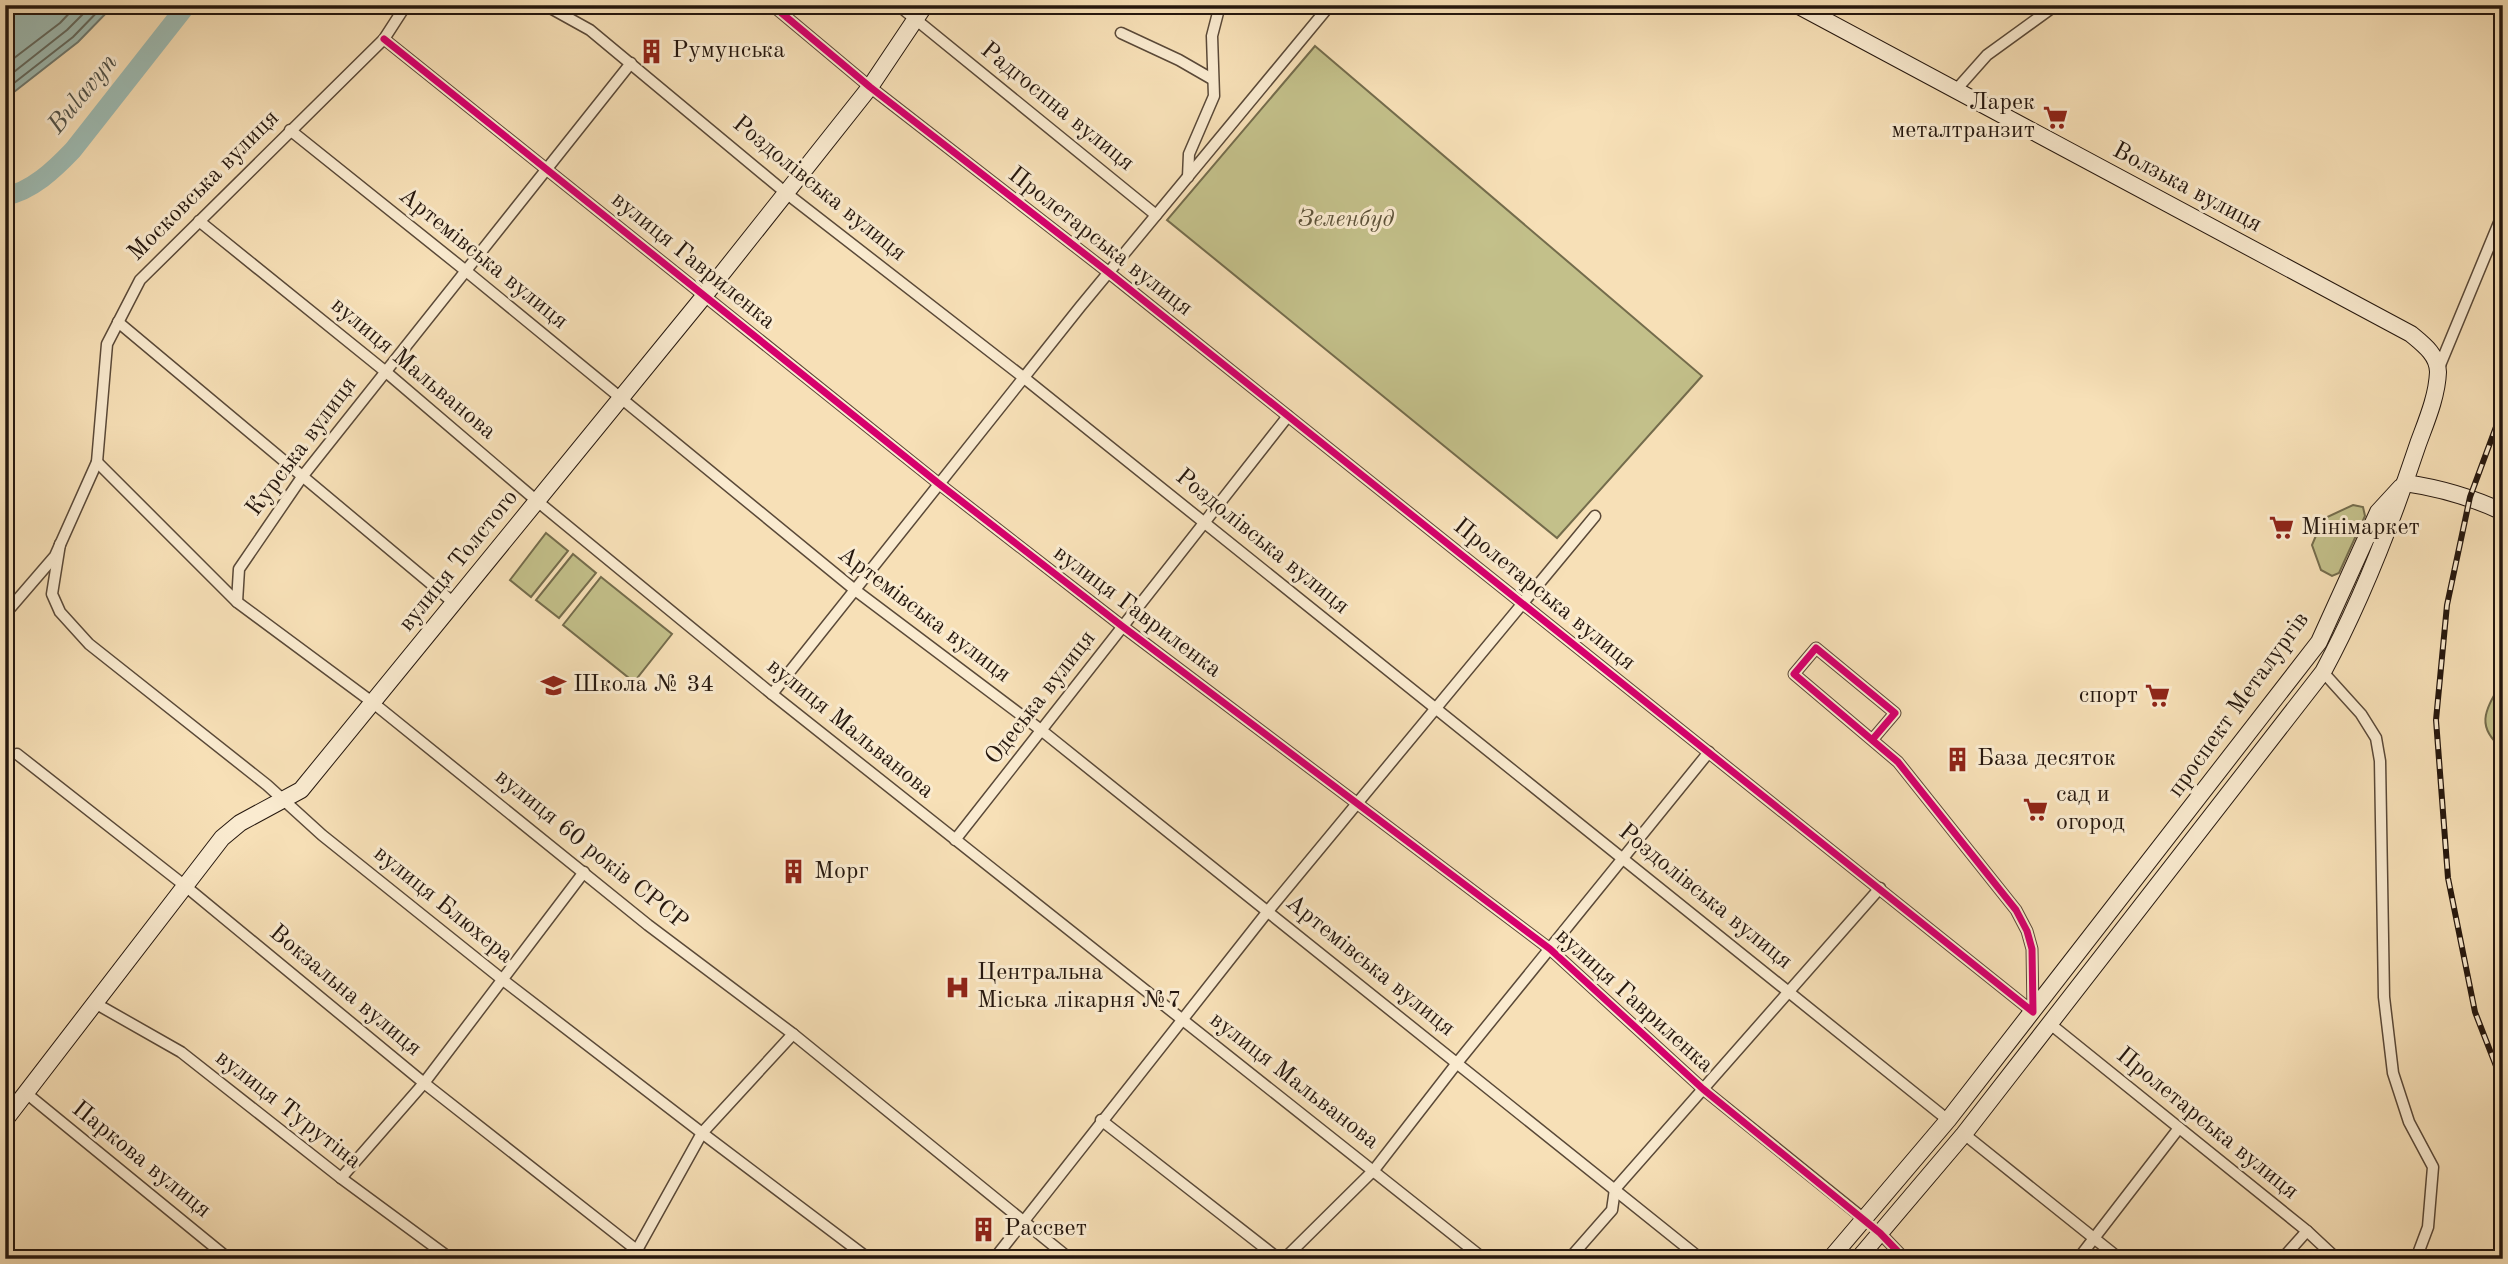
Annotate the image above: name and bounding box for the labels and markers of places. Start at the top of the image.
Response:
building icon: Румунська [638,37,666,65]
place label: Румунська [672,39,785,63]
place label: Ларек металтранзит [1891,91,2035,143]
supermarket icon: Ларек металтранзит [2041,103,2069,131]
supermarket icon: Мінімаркет [2267,514,2295,542]
place label: Мінімаркет [2301,516,2420,540]
school or university icon: Школа № 34 [539,671,567,699]
place label: Школа № 34 [573,673,714,697]
supermarket icon: спорт [2144,682,2172,710]
place label: спорт [2079,684,2138,708]
building icon: База десяток [1943,745,1971,773]
place label: База десяток [1977,747,2116,771]
place label: сад и огород [2056,783,2125,835]
supermarket icon: сад и огород [2022,795,2050,823]
building icon: Морг [780,858,808,886]
place label: Морг [814,860,869,884]
place label: Центральна Міська лікарня №7 [977,961,1181,1013]
hospital icon: Центральна Міська лікарня №7 [943,973,971,1001]
building icon: Рассвет [970,1215,998,1243]
place label: Рассвет [1004,1217,1087,1241]

